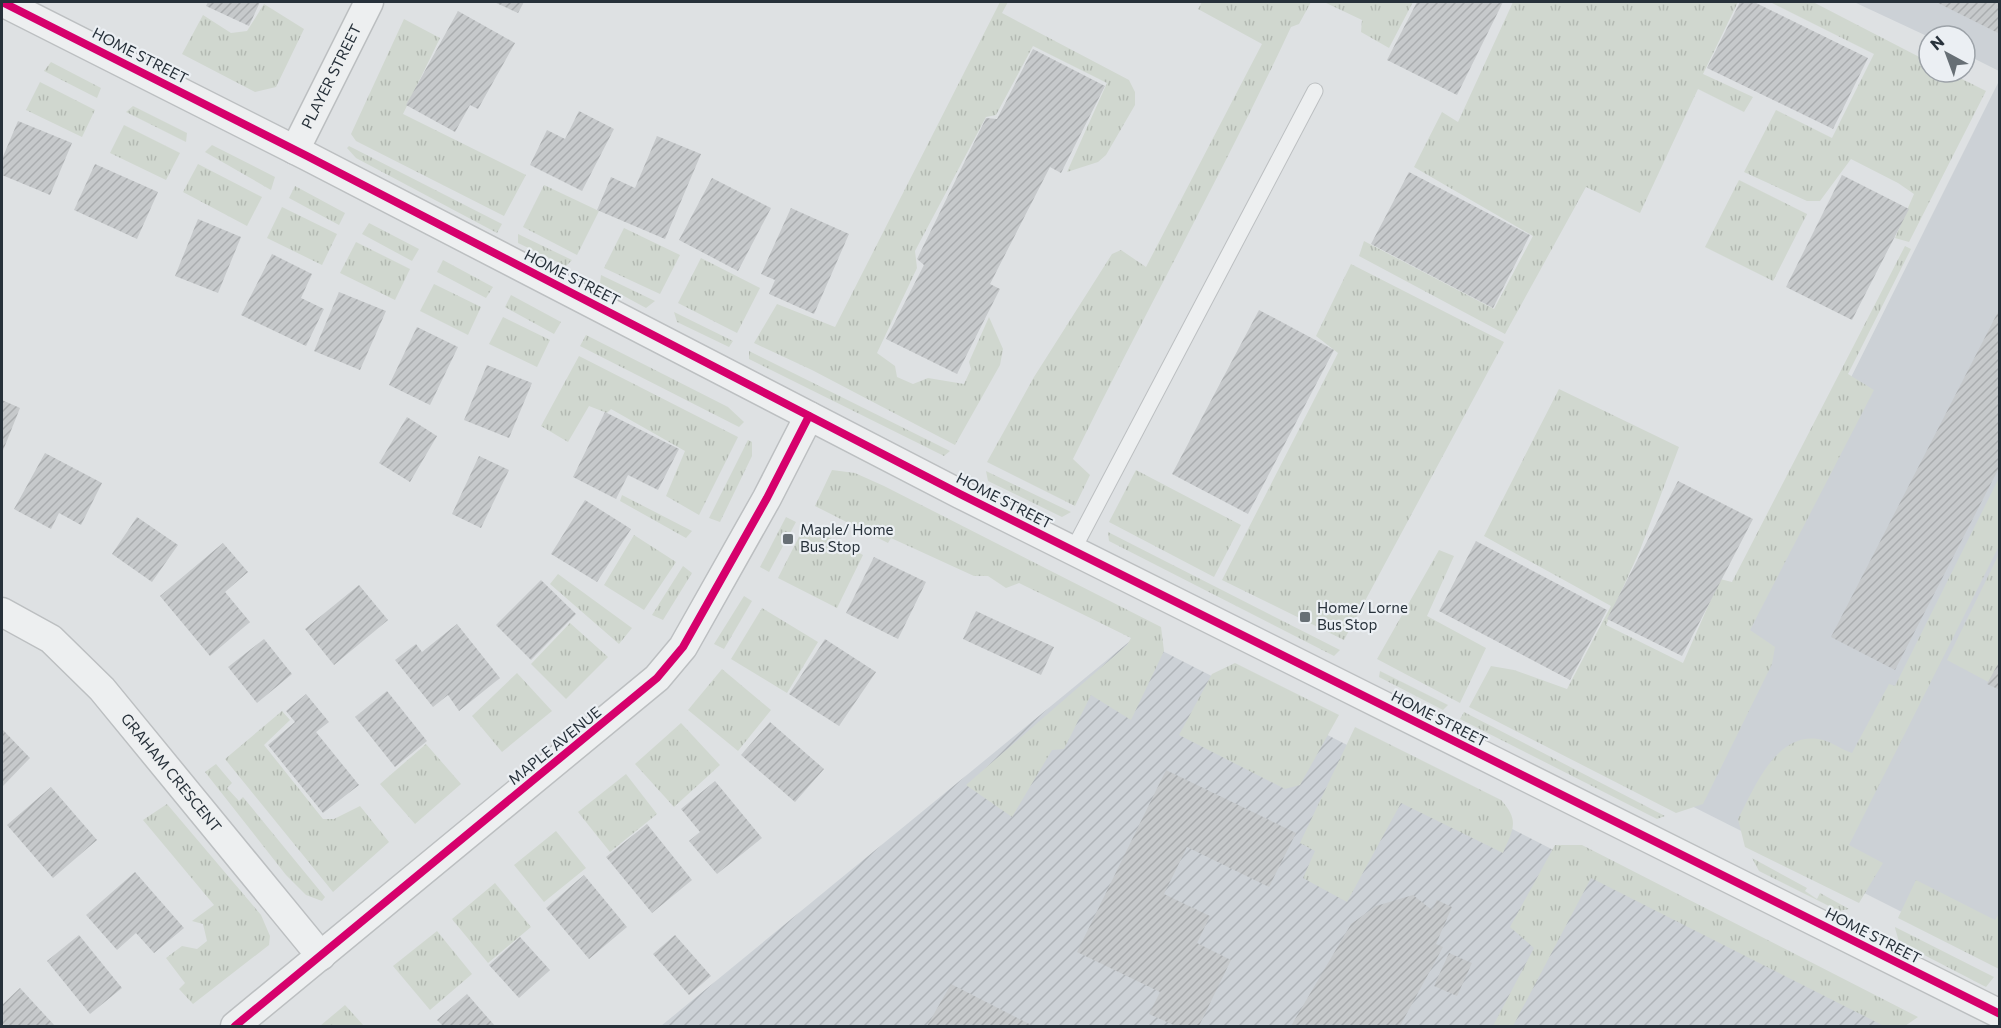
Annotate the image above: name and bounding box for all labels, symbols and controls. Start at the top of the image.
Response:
street label: PLAYER STREET [297,21,365,131]
street label: HOME STREET [90,23,192,87]
north arrow [1917,24,1977,84]
text: N [1926,31,1948,53]
street label: HOME STREET [522,245,624,309]
street label: HOME STREET [954,468,1056,532]
place label: Maple/ Home Bus Stop [800,520,893,555]
marker: Maple/ Home Bus Stop [781,532,795,546]
place label: Home/ Lorne Bus Stop [1317,598,1408,633]
marker: Home/ Lorne Bus Stop [1298,610,1312,624]
street label: HOME STREET [1389,686,1491,750]
street label: MAPLE AVENUE [504,702,604,788]
street label: GRAHAM CRESCENT [118,709,226,836]
street label: HOME STREET [1823,903,1925,967]

